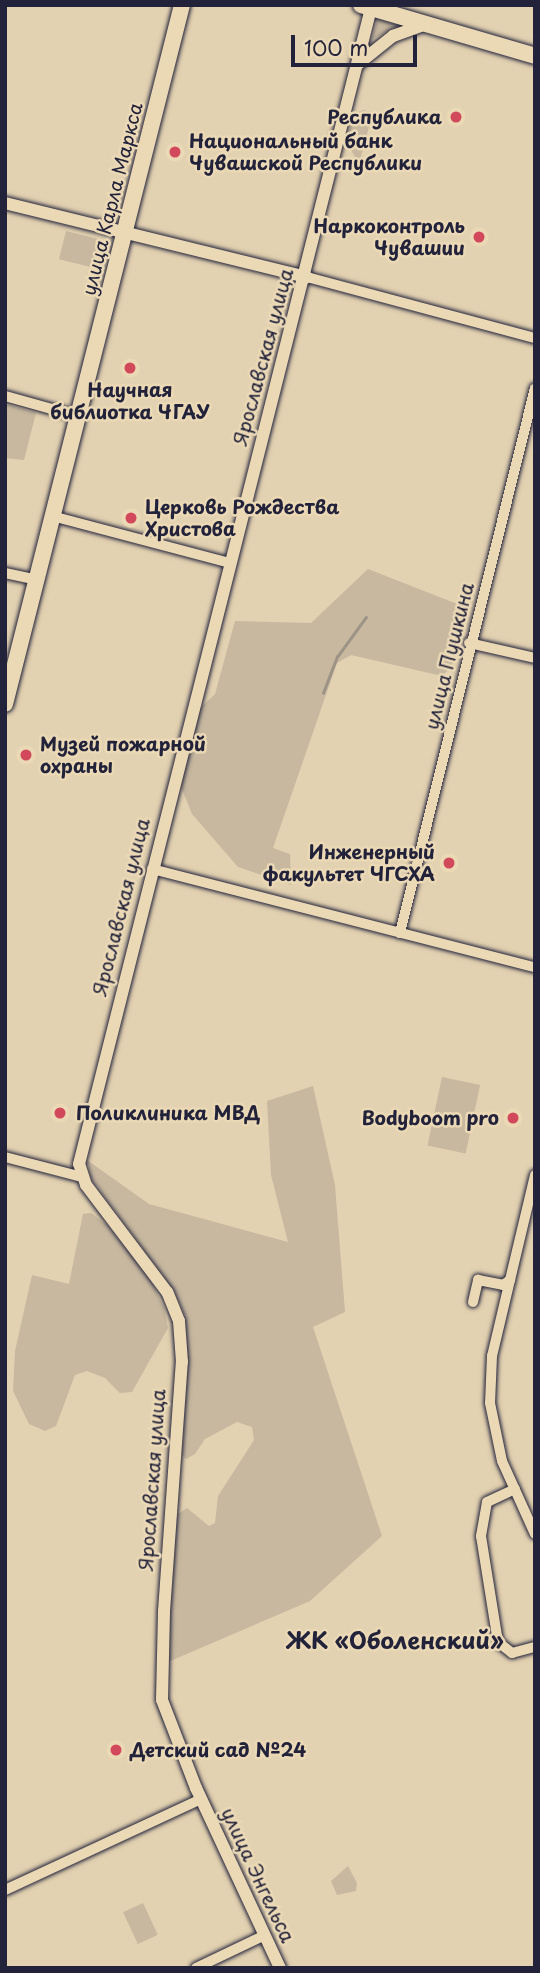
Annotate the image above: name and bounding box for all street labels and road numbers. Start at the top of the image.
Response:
street label: улица Карла Маркса [77,100,147,298]
street label: Ярославская улица [228,265,298,449]
street label: улица Пушкина [420,579,478,733]
street label: Ярославская улица [88,815,154,999]
street label: Ярославская улица [134,1388,170,1572]
street label: улица Энгельса [217,1803,299,1947]

